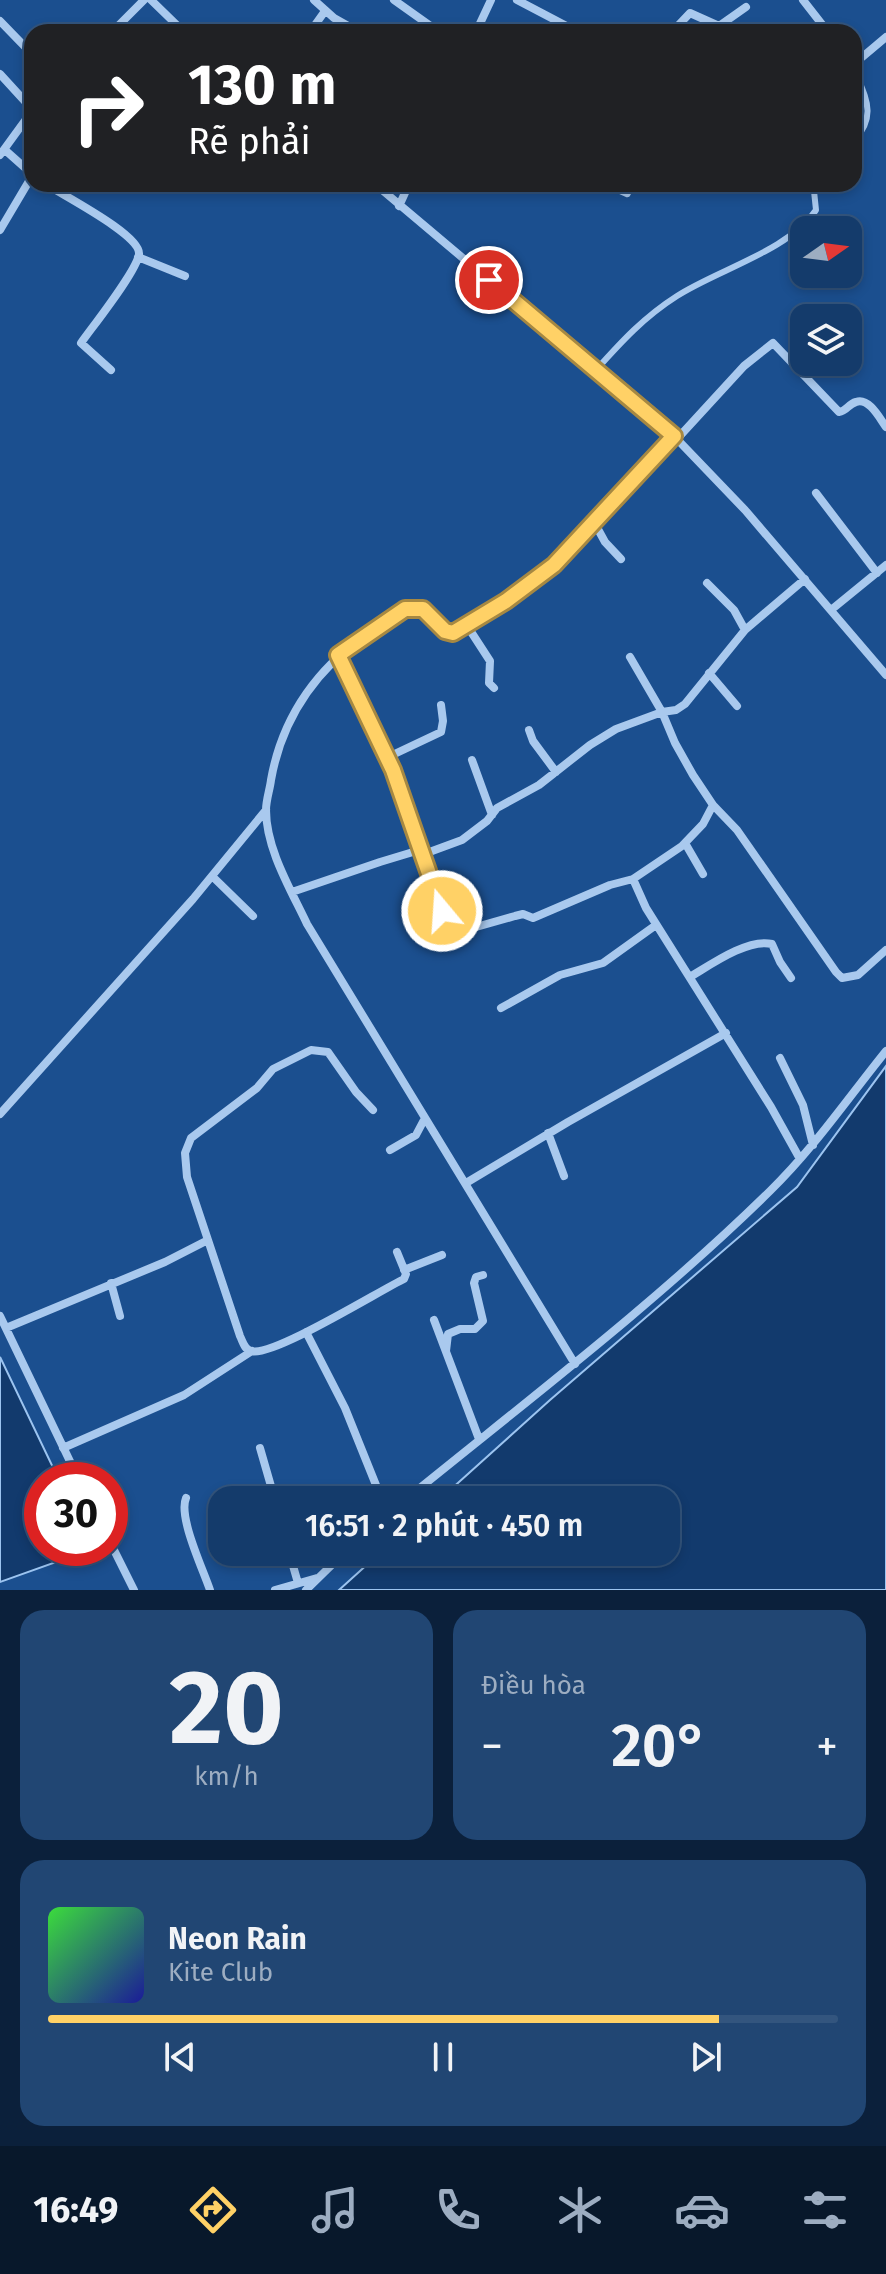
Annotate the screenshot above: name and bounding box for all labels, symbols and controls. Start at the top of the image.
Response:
text: 130 m [188,52,336,119]
icon: right [56,56,160,160]
text: Rẽ phải [188,120,311,164]
north arrow [790,216,862,288]
map controls [790,216,862,376]
pin [455,246,523,314]
icon: arrive [467,258,511,302]
button: layers [790,304,862,376]
position arrow [400,869,484,953]
speed limit sign: 30 [24,1462,128,1566]
text: 16:51 · 2 phút · 450 m [305,1508,583,1544]
text: 20 [169,1646,284,1771]
text: Điều hòa [481,1670,586,1701]
text: 20° [611,1710,708,1782]
text: − [481,1720,503,1773]
text: + [816,1720,838,1773]
text: km/h [194,1761,259,1792]
text: Neon Rain [168,1921,307,1957]
text: Kite Club [168,1957,273,1988]
icon: previous [158,2035,202,2079]
icon: pause [421,2035,465,2079]
icon: next [684,2035,728,2079]
icon: directions [185,2182,241,2238]
icon: music [307,2182,363,2238]
icon: phone [430,2182,486,2238]
icon: climate [552,2182,608,2238]
icon: car [674,2182,730,2238]
icon: filters [797,2182,853,2238]
text: 16:49 [33,2188,118,2232]

